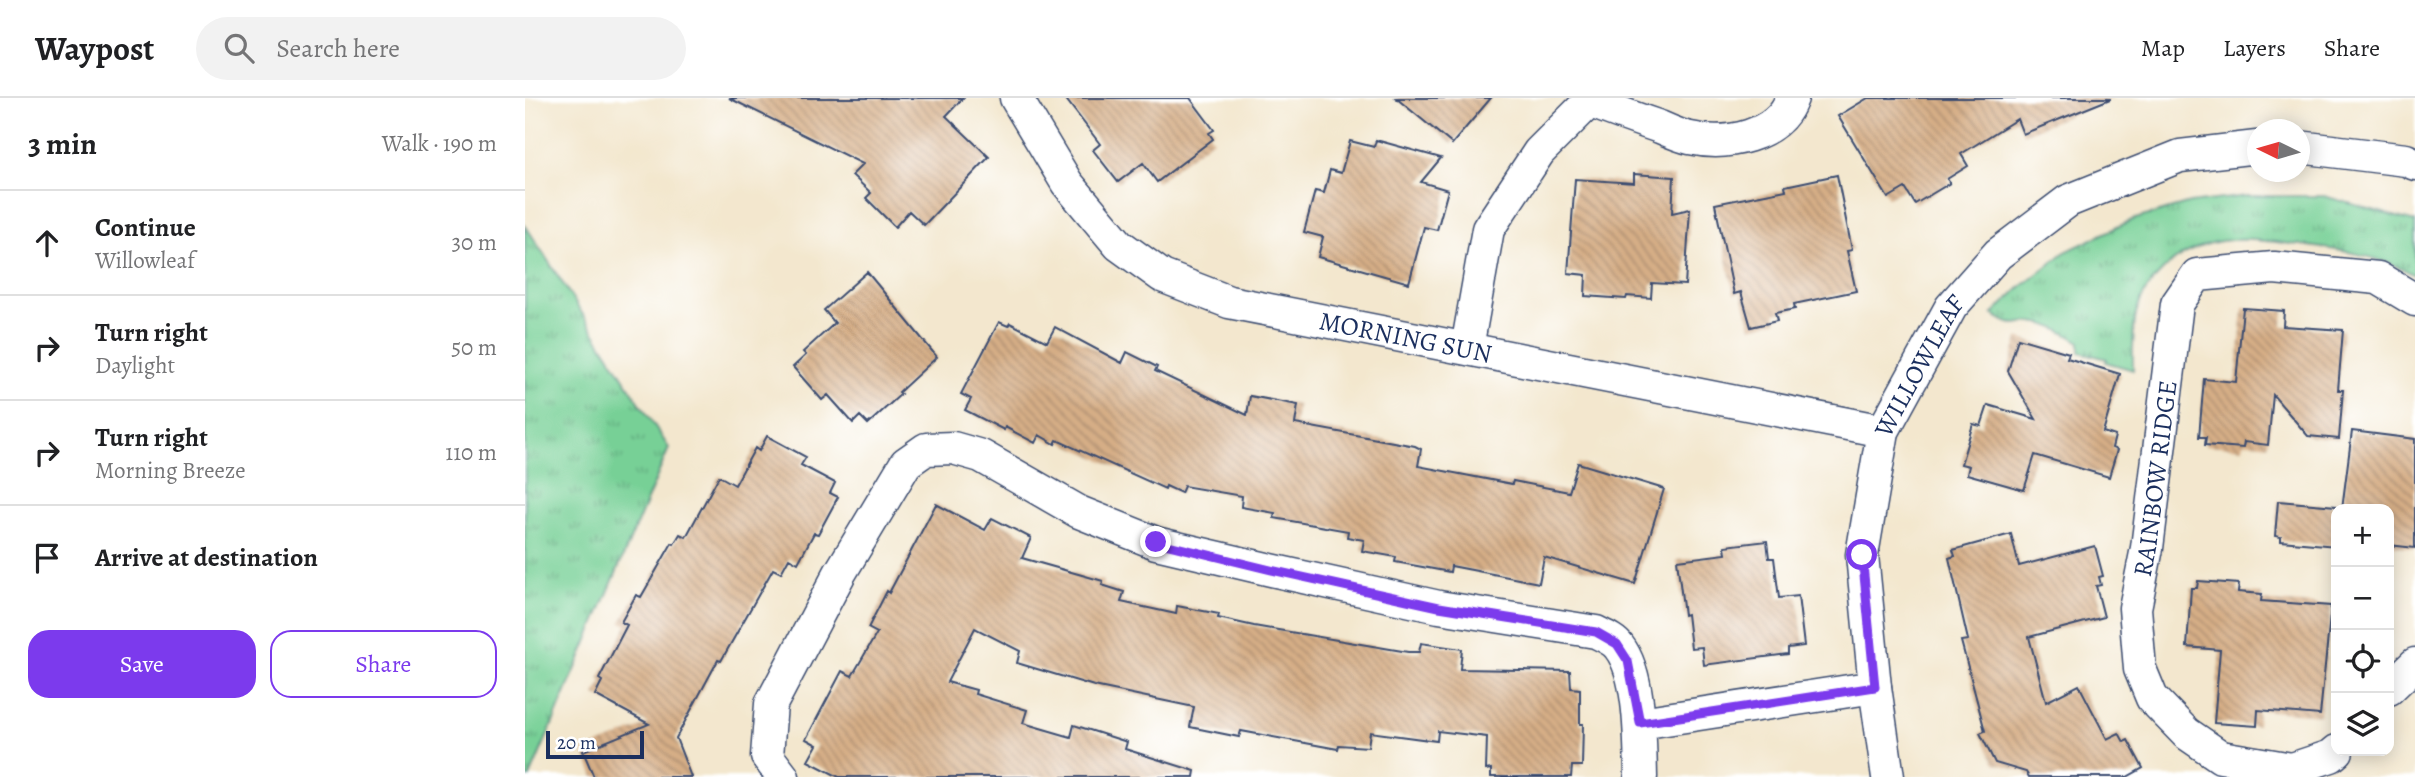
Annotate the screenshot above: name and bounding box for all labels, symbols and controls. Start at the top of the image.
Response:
search box [196,17,686,80]
text: Waypost [35,26,154,71]
icon: search [220,29,258,67]
text: Search here [276,31,400,66]
text: Map [2141,32,2185,64]
text: Layers [2223,32,2286,64]
text: Share [2324,32,2380,64]
north arrow [2247,119,2310,182]
text: 3 min [28,124,97,164]
text: Walk · 190 m [382,128,497,159]
text: Continue [95,210,196,245]
icon: ahead [28,224,66,262]
text: 30 m [451,227,497,258]
text: Willowleaf [95,245,195,276]
street label: WILLOWLEAF [1866,287,1972,444]
street label: MORNING SUN [1316,303,1495,371]
text: Turn right [95,315,208,350]
icon: right [28,329,66,367]
text: 50 m [451,332,497,363]
text: Daylight [95,350,175,381]
street label: RAINBOW RIDGE [2125,378,2185,580]
text: Turn right [95,420,208,455]
icon: right [28,434,66,472]
text: 110 m [445,437,497,468]
text: Morning Breeze [95,455,246,486]
map controls [2331,504,2394,756]
button: + [2331,504,2394,567]
route end [1140,526,1171,557]
icon: arrive [28,539,66,577]
route start [1846,539,1877,570]
text: Arrive at destination [95,540,318,575]
button: − [2331,567,2394,630]
button: Save [28,630,256,698]
button: Share [270,630,497,698]
button: locate [2331,630,2394,693]
button: layers [2331,693,2394,756]
scale bar [546,728,644,760]
text: 20 m [557,730,596,756]

